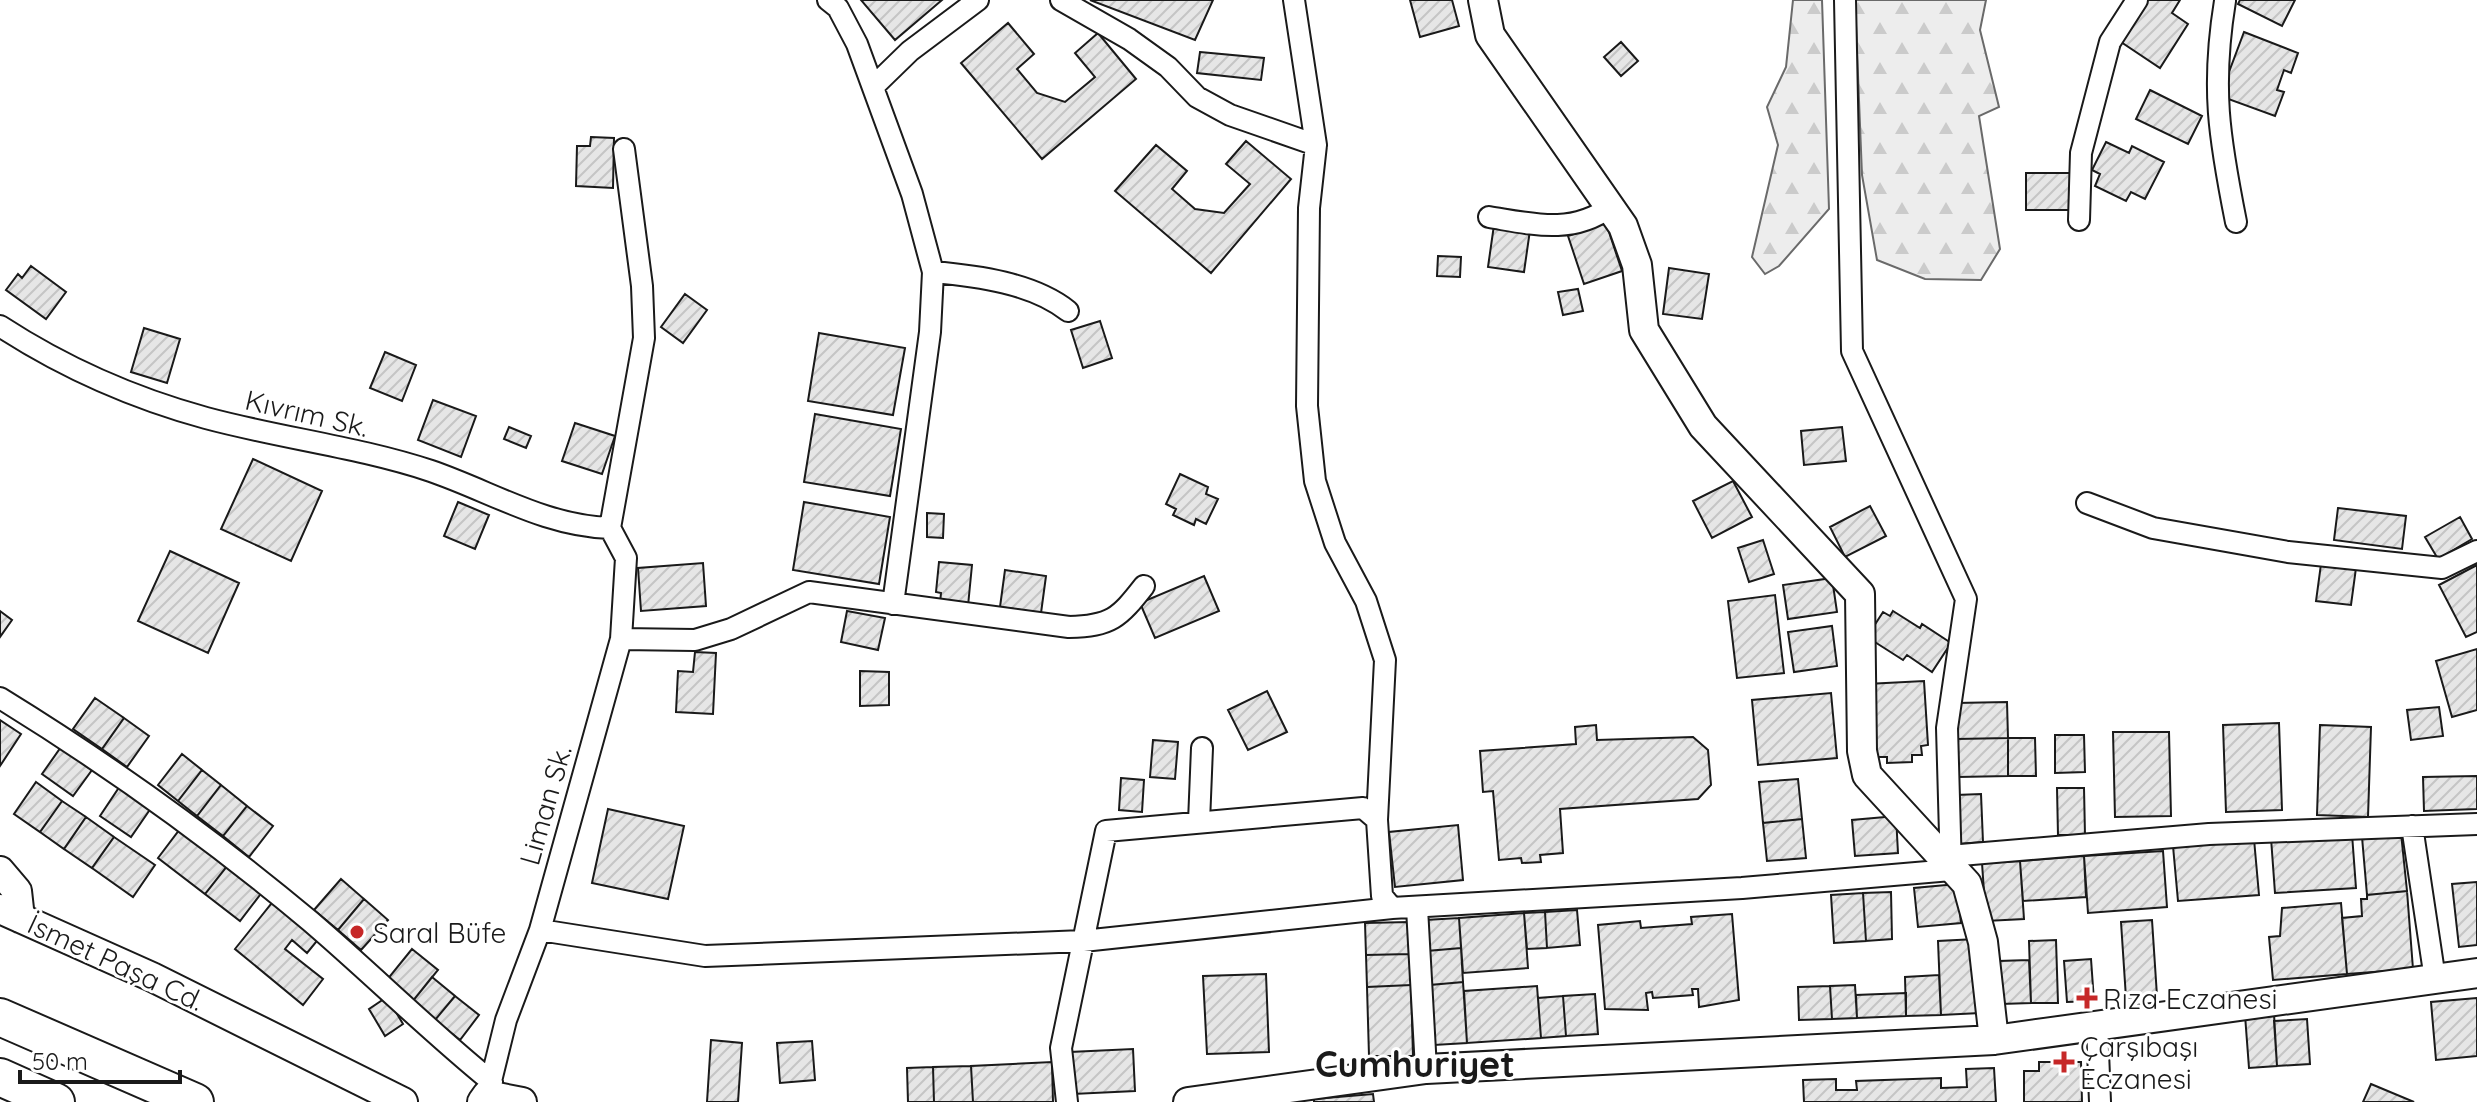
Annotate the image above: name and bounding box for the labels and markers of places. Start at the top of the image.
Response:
place label: Saral Büfe [373,915,506,950]
marker: Saral Büfe [348,923,366,941]
place label: Rıza Eczanesi [2103,981,2278,1016]
marker: Rıza Eczanesi [2078,989,2096,1007]
place label: Çarşıbaşı Eczanesi [2080,1029,2198,1096]
marker: Çarşıbaşı Eczanesi [2055,1053,2073,1071]

